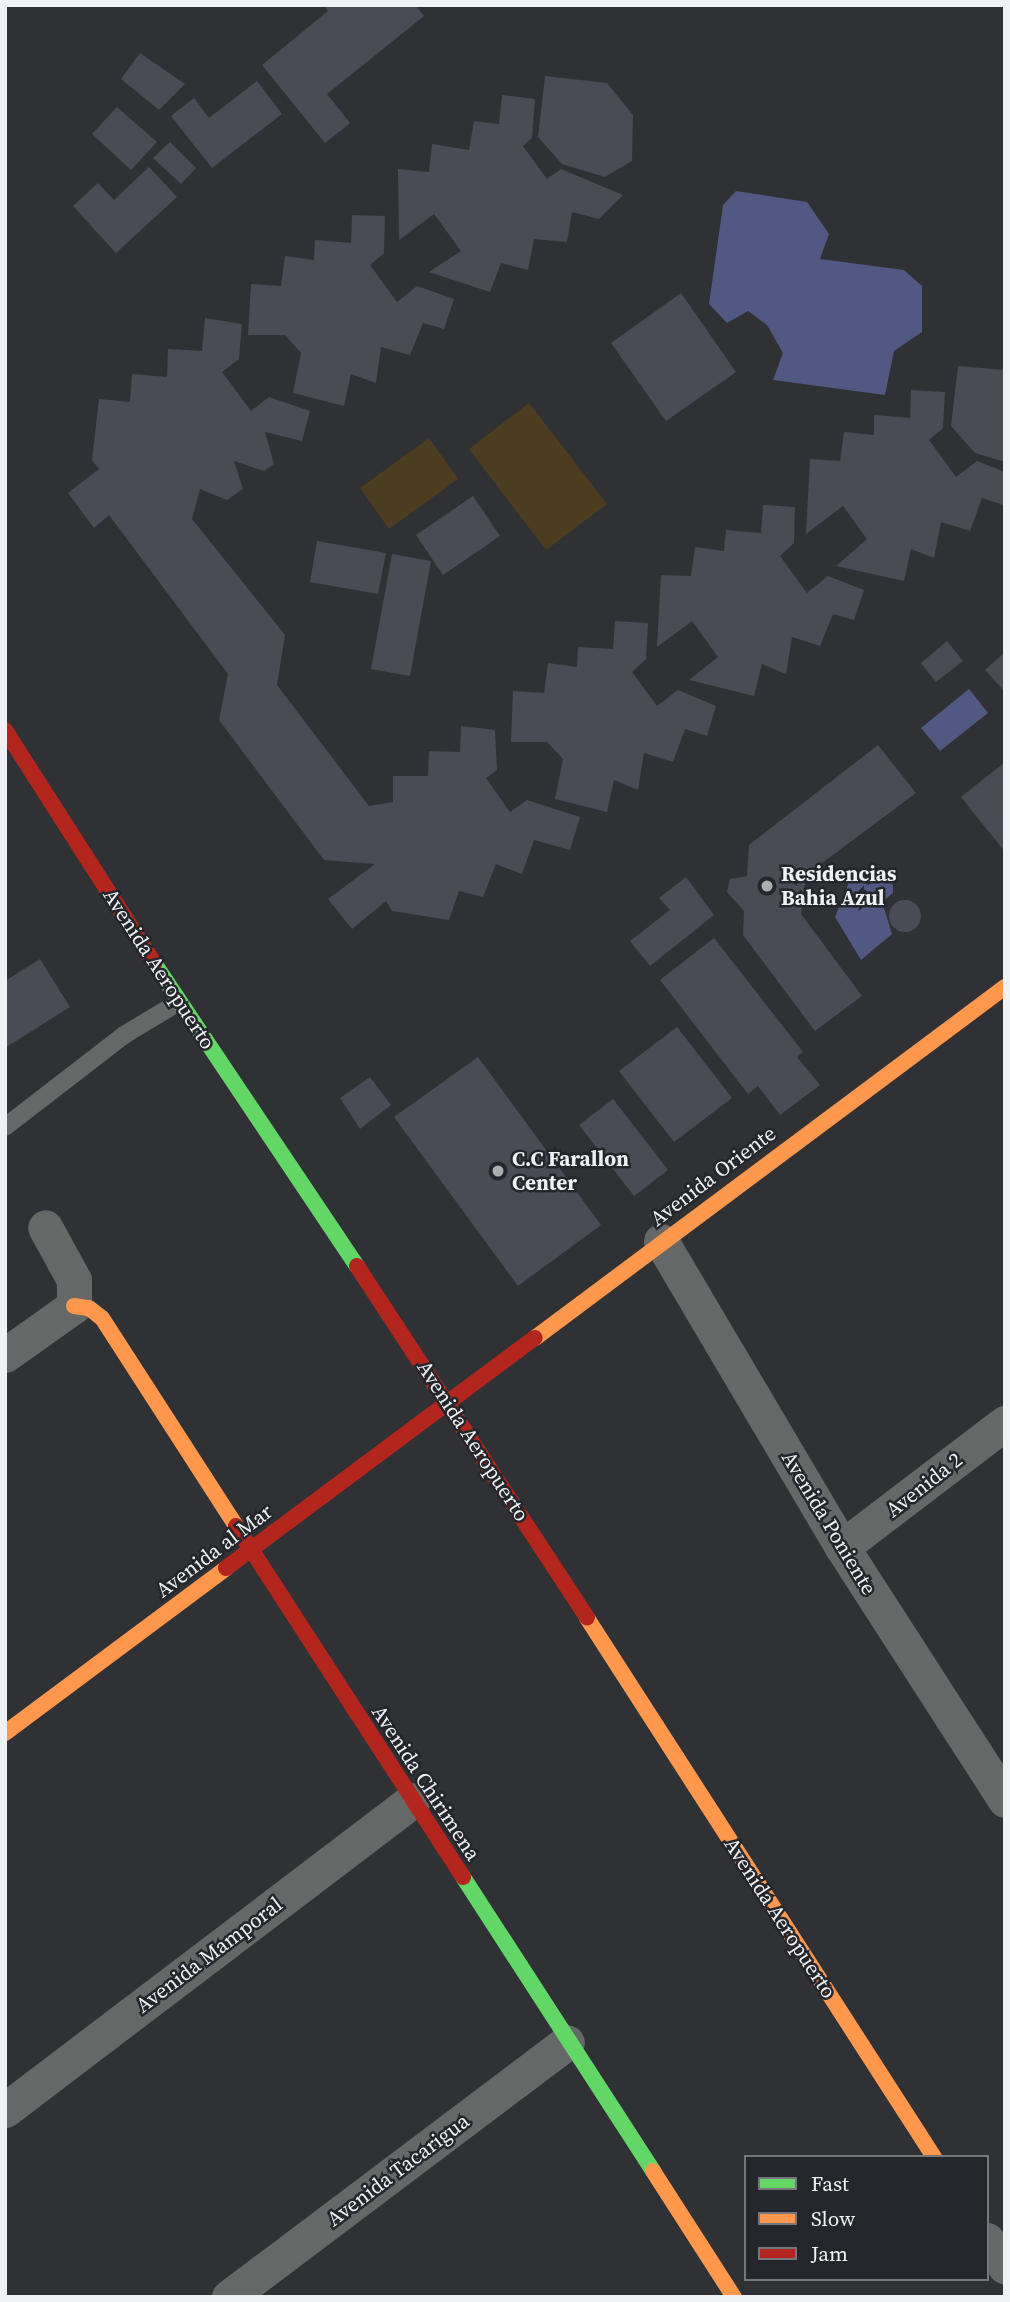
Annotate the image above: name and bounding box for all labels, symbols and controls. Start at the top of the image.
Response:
place label: Residencias Bahia Azul [781,861,897,911]
marker: Residencias Bahia Azul [759,878,775,894]
street label: Avenida Aeropuerto [98,884,220,1054]
street label: Avenida Oriente [645,1121,781,1231]
place label: C.C Farallon Center [512,1146,629,1196]
marker: C.C Farallon Center [490,1163,506,1179]
street label: Avenida Aeropuerto [412,1356,534,1526]
street label: Avenida Poniente [776,1447,882,1599]
street label: Avenida 2 [881,1447,967,1523]
street label: Avenida al Mar [151,1499,277,1603]
street label: Avenida Chirimena [366,1701,486,1865]
street label: Avenida Aeropuerto [719,1833,841,2003]
street label: Avenida Mamporal [131,1892,287,2018]
street label: Avenida Tacarigua [322,2108,474,2232]
legend [744,2155,989,2281]
text: Fast [811,2169,849,2198]
text: Slow [811,2204,855,2233]
text: Jam [811,2239,848,2268]

